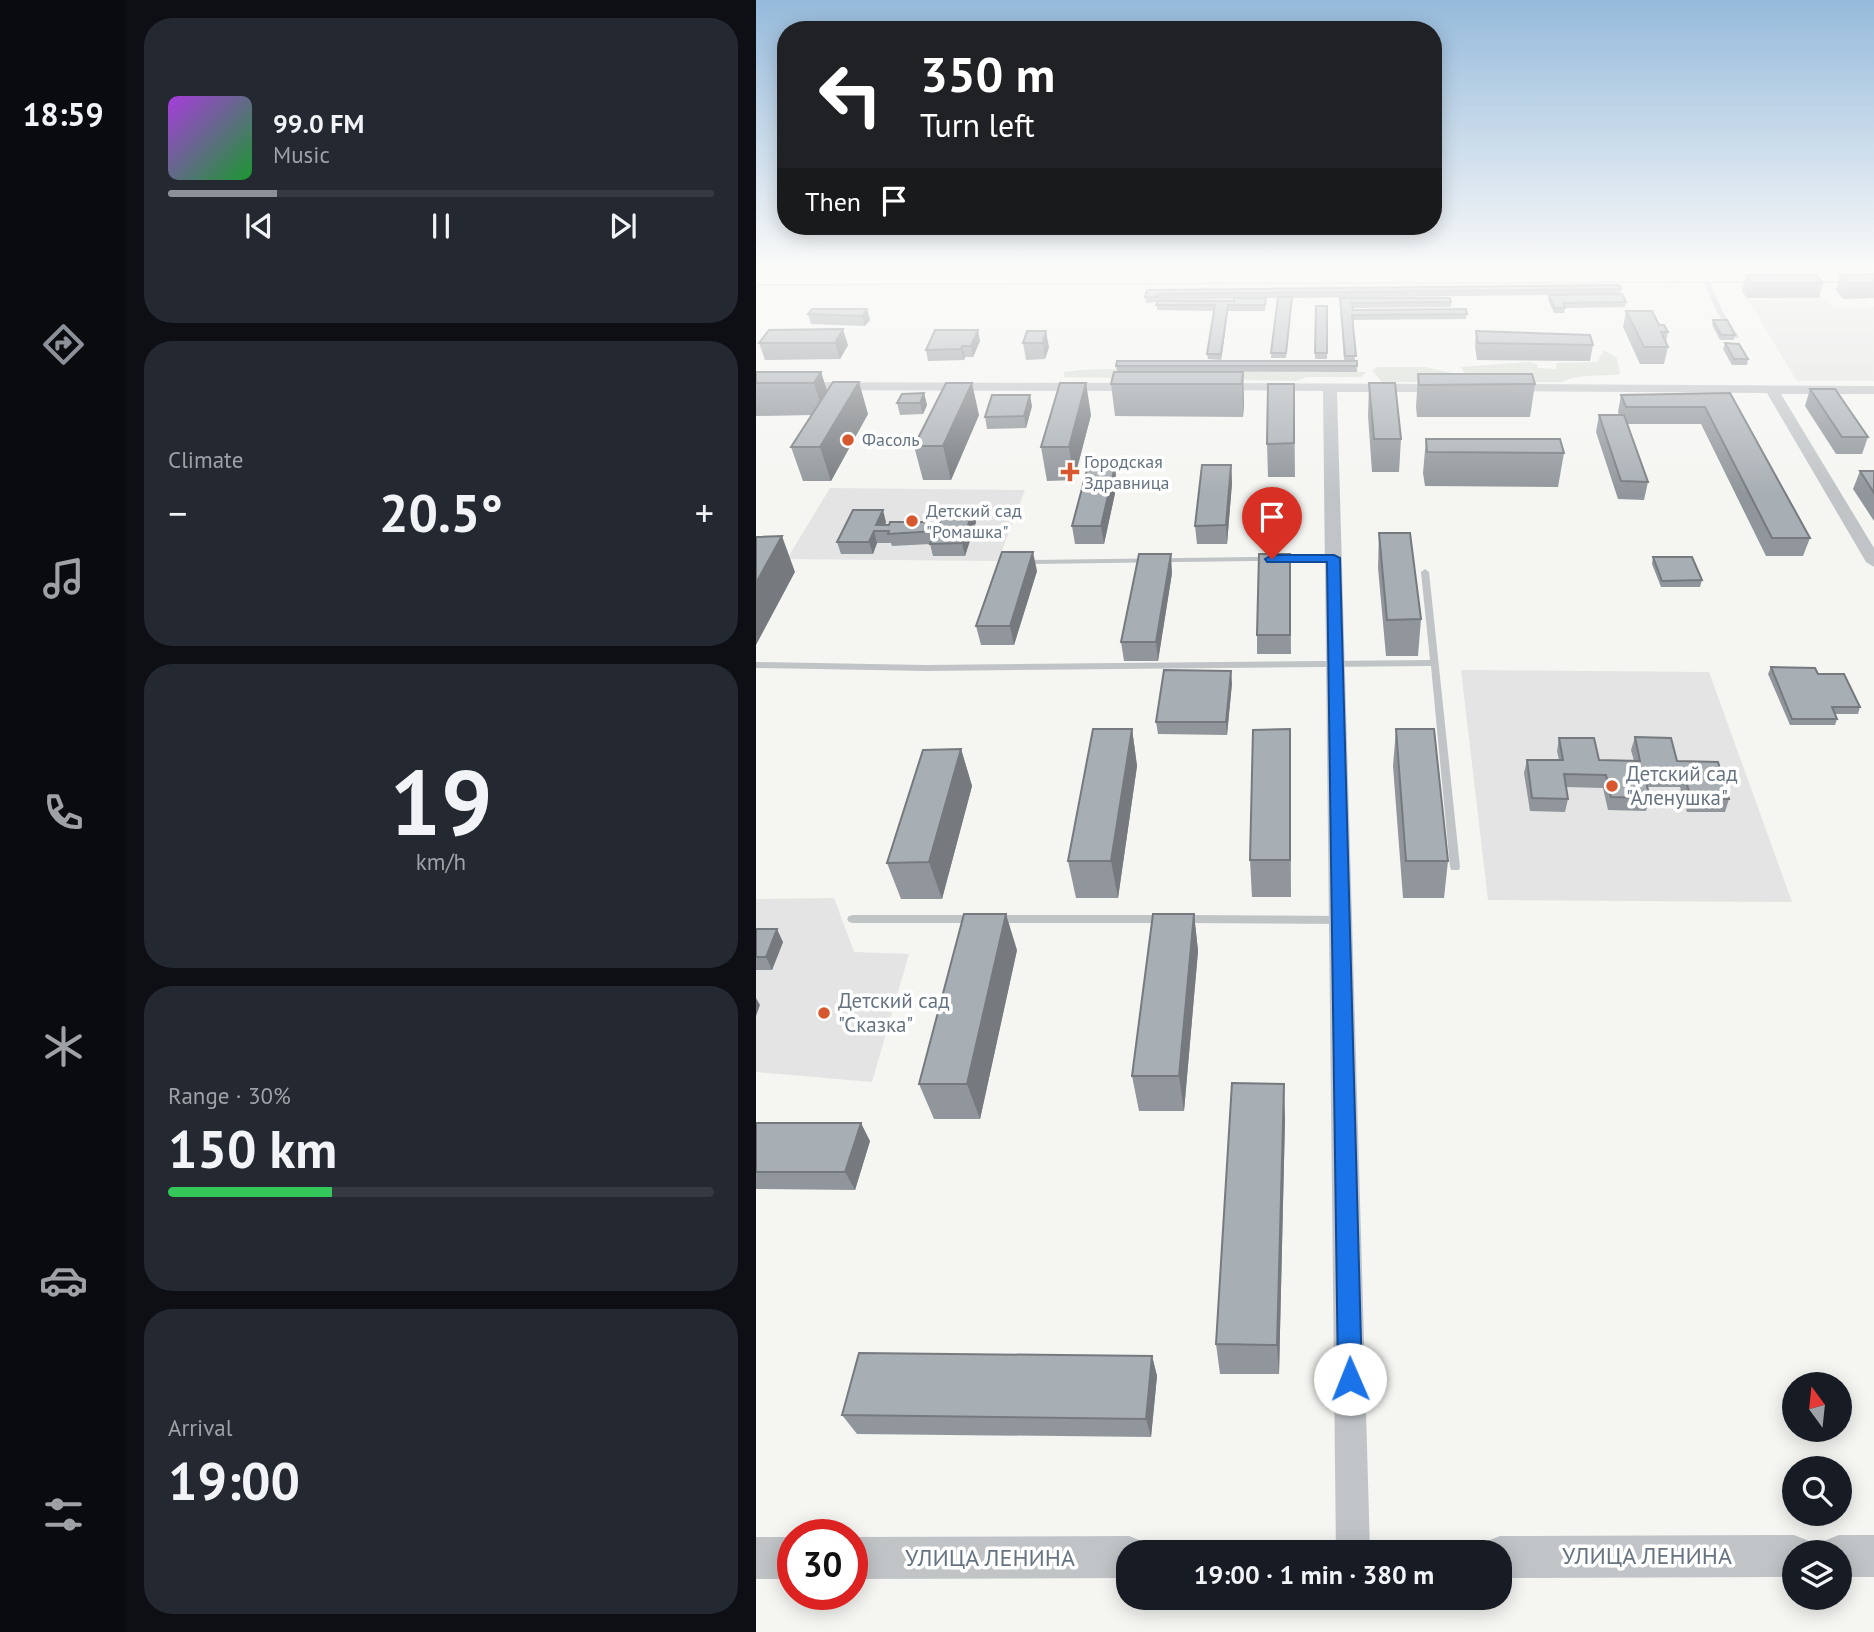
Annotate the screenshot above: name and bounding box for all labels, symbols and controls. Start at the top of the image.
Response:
text: 350 m [920,42,1055,106]
icon: left [805,49,896,140]
text: 18:59 [22,93,104,135]
text: Turn left [920,104,1035,146]
text: 99.0 FM [273,107,364,140]
text: Music [273,140,330,169]
icon: arrive [875,182,913,220]
text: Then [805,185,861,218]
icon: previous [240,207,278,245]
icon: pause [422,207,460,245]
icon: next [604,207,642,245]
icon: directions [39,320,88,369]
place label: Фасоль [862,428,920,451]
marker: Фасоль [840,432,856,448]
text: Climate [168,445,243,474]
place label: Городская Здравница [1084,450,1169,494]
marker: Городская Здравница [1062,464,1078,480]
text: 20.5° [379,479,503,546]
pin [1242,487,1302,559]
text: − [168,488,187,537]
text: + [695,488,714,537]
icon: arrive [1253,498,1291,536]
place label: Детский сад "Ромашка" [926,499,1022,543]
marker: Детский сад "Ромашка" [904,513,920,529]
icon: music [39,554,88,603]
text: 19 [389,742,493,860]
place label: Детский сад "Аленушка" [1626,760,1738,811]
marker: Детский сад "Аленушка" [1604,778,1620,794]
icon: phone [39,788,88,837]
text: km/h [416,847,466,876]
place label: Детский сад "Сказка" [838,987,950,1038]
marker: Детский сад "Сказка" [816,1005,832,1021]
icon: climate [39,1022,88,1071]
text: Range · 30% [168,1081,291,1110]
text: 150 km [168,1115,337,1182]
icon: car [39,1256,88,1305]
position arrow [1313,1342,1387,1416]
north arrow [1782,1372,1852,1442]
map controls [1782,1372,1852,1610]
text: Arrival [168,1413,232,1442]
text: 19:00 [168,1447,300,1514]
button: search [1782,1456,1852,1526]
icon: filters [39,1490,88,1539]
speed limit sign: 30 [777,1519,868,1610]
street label: УЛИЦА ЛЕНИНА [1562,1540,1732,1571]
button: layers [1782,1540,1852,1610]
street label: УЛИЦА ЛЕНИНА [905,1542,1075,1573]
text: 19:00 · 1 min · 380 m [1194,1558,1434,1591]

